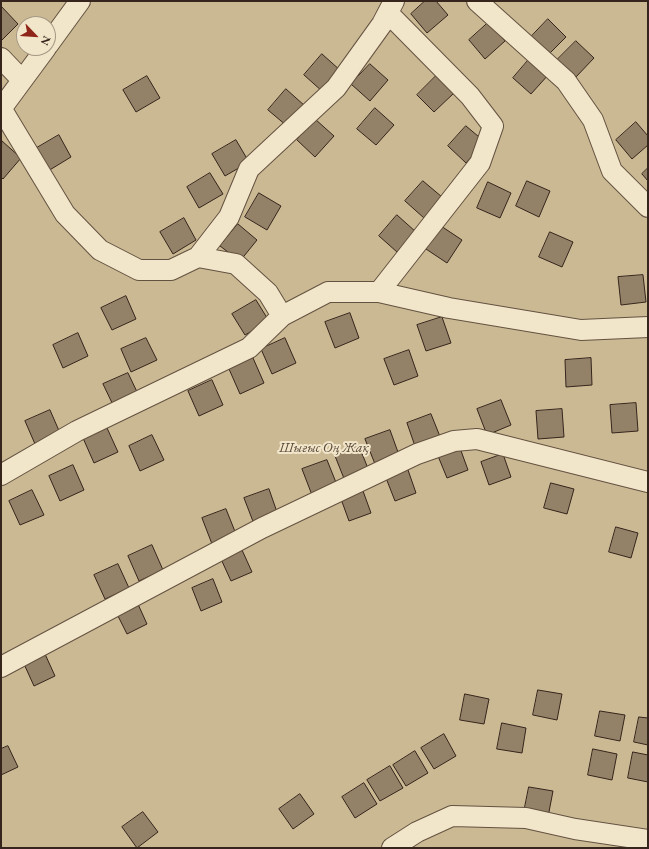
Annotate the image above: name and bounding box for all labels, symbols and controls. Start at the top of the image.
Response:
north arrow [16,16,56,56]
text: N [38,34,54,48]
park label: Шығыс Оң Жақ [279,440,369,456]

